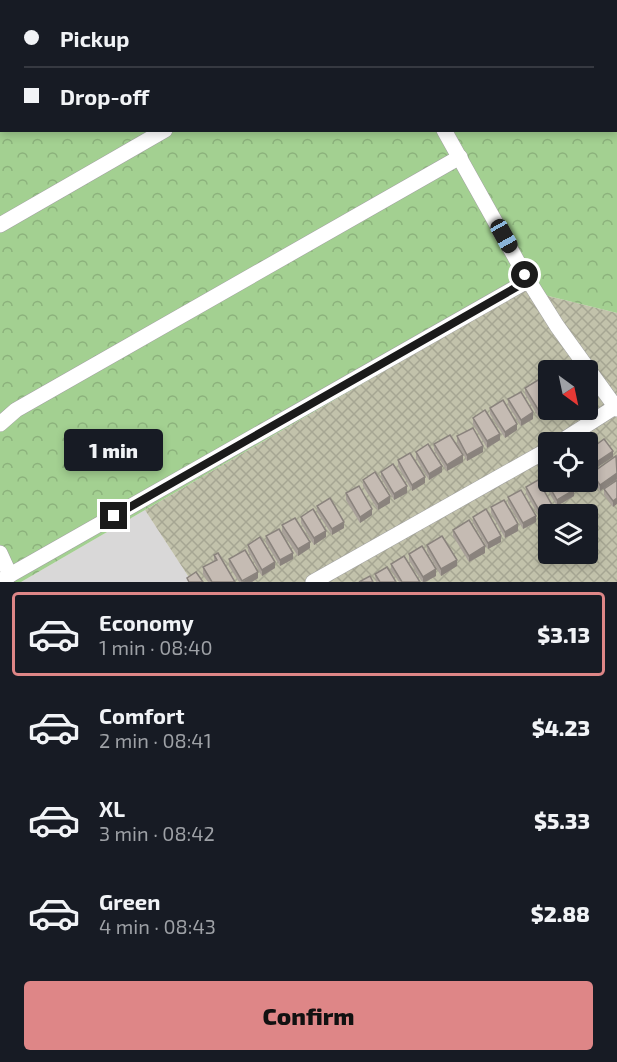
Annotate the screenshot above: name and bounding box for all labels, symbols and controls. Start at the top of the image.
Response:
text: Pickup [60,25,129,51]
text: Drop-off [60,83,149,109]
car [487,216,521,256]
route start [511,261,538,288]
north arrow [538,360,598,420]
map controls [538,360,598,564]
callout: 1 min [64,429,164,471]
button: locate [538,432,598,492]
text: 1 min [89,438,138,462]
route end [100,502,127,529]
button: layers [538,504,598,564]
icon: car [27,607,81,661]
text: Economy [99,609,194,635]
text: $3.13 [537,621,590,647]
text: 1 min · 08:40 [99,635,212,659]
icon: car [27,700,81,754]
text: Comfort [99,702,184,728]
text: $4.23 [532,714,590,740]
text: 2 min · 08:41 [99,728,212,752]
icon: car [27,793,81,847]
text: XL [99,795,125,821]
text: $5.33 [534,807,590,833]
text: 3 min · 08:42 [99,821,215,845]
icon: car [27,886,81,940]
text: Green [99,888,161,914]
text: $2.88 [531,900,590,926]
text: 4 min · 08:43 [99,914,216,938]
button: Confirm [24,981,593,1050]

